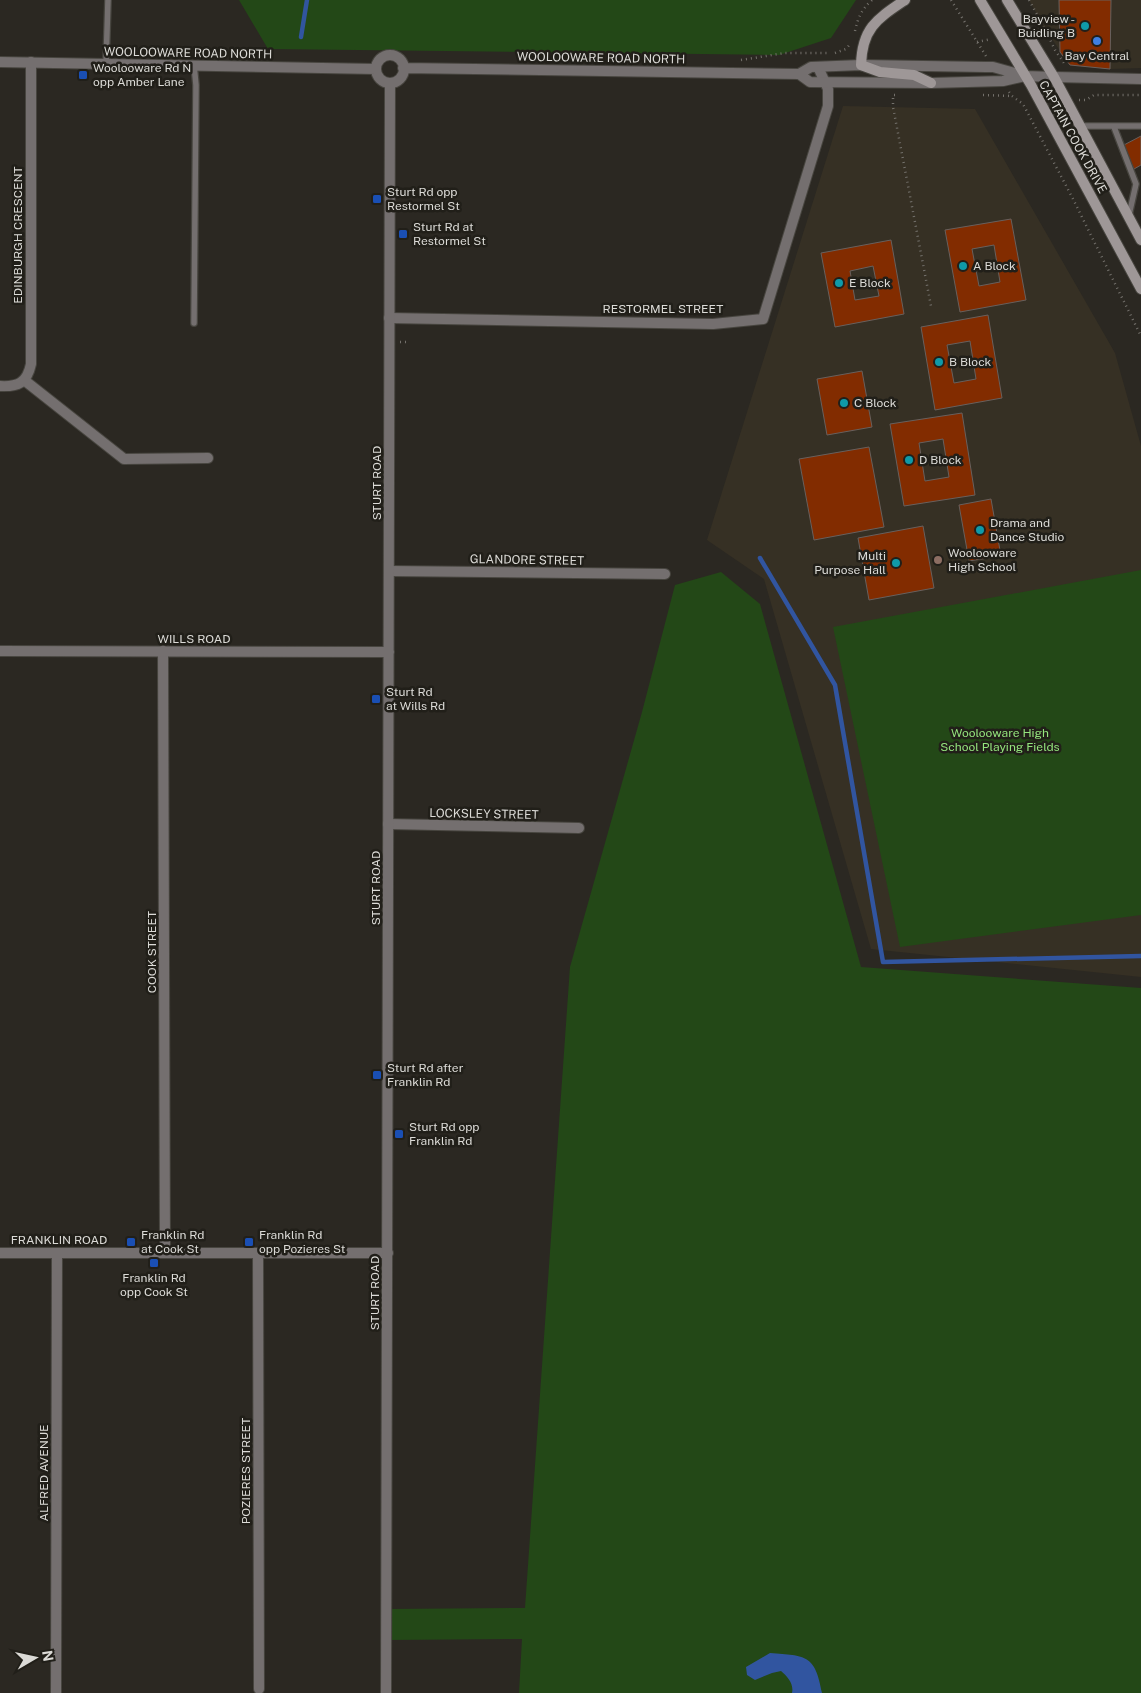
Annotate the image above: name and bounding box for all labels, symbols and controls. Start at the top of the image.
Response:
place label: Bayview - Buidling B [1018,12,1075,40]
marker: Bayview - Buidling B [1079,20,1091,32]
marker: Bay Central [1091,35,1103,47]
street label: WOOLOOWARE ROAD NORTH [104,45,272,61]
place label: Bay Central [1065,49,1130,63]
street label: WOOLOOWARE ROAD NORTH [517,50,685,66]
place label: Woolooware Rd N opp Amber Lane [93,61,191,89]
marker: Woolooware Rd N opp Amber Lane [77,69,89,81]
street label: CAPTAIN COOK DRIVE [1036,78,1110,196]
street label: EDINBURGH CRESCENT [11,166,25,304]
place label: Sturt Rd opp Restormel St [387,185,460,213]
marker: Sturt Rd opp Restormel St [371,193,383,205]
place label: Sturt Rd at Restormel St [413,220,486,248]
marker: Sturt Rd at Restormel St [397,228,409,240]
place label: A Block [973,259,1016,273]
marker: A Block [957,260,969,272]
place label: E Block [849,276,891,290]
marker: E Block [833,277,845,289]
street label: RESTORMEL STREET [603,302,723,316]
place label: B Block [949,355,992,369]
marker: B Block [933,356,945,368]
place label: C Block [854,396,897,410]
marker: C Block [838,397,850,409]
street label: STURT ROAD [370,446,384,520]
place label: D Block [919,453,962,467]
marker: D Block [903,454,915,466]
place label: Drama and Dance Studio [990,516,1065,544]
marker: Drama and Dance Studio [974,524,986,536]
place label: Woolooware High School [948,546,1017,574]
place label: Multi Purpose Hall [814,549,886,577]
street label: GLANDORE STREET [470,552,584,568]
marker: Woolooware High School [932,554,944,566]
marker: Multi Purpose Hall [890,557,902,569]
street label: WILLS ROAD [157,632,231,646]
place label: Sturt Rd at Wills Rd [386,685,445,713]
marker: Sturt Rd at Wills Rd [370,693,382,705]
park label: Woolooware High School Playing Fields [940,726,1060,754]
street label: LOCKSLEY STREET [429,806,539,822]
street label: STURT ROAD [369,851,383,925]
street label: COOK STREET [145,911,159,993]
place label: Sturt Rd after Franklin Rd [387,1061,464,1089]
marker: Sturt Rd after Franklin Rd [371,1069,383,1081]
place label: Sturt Rd opp Franklin Rd [409,1120,479,1148]
marker: Sturt Rd opp Franklin Rd [393,1128,405,1140]
place label: Franklin Rd at Cook St [141,1228,204,1256]
place label: Franklin Rd opp Pozieres St [259,1228,346,1256]
street label: FRANKLIN ROAD [11,1233,107,1247]
marker: Franklin Rd at Cook St [125,1236,137,1248]
marker: Franklin Rd opp Pozieres St [243,1236,255,1248]
street label: STURT ROAD [368,1256,382,1330]
marker: Franklin Rd opp Cook St [148,1257,160,1269]
place label: Franklin Rd opp Cook St [120,1271,188,1299]
street label: POZIERES STREET [239,1418,253,1524]
street label: ALFRED AVENUE [37,1424,51,1522]
north arrow [10,1633,60,1683]
text: N [39,1649,57,1663]

